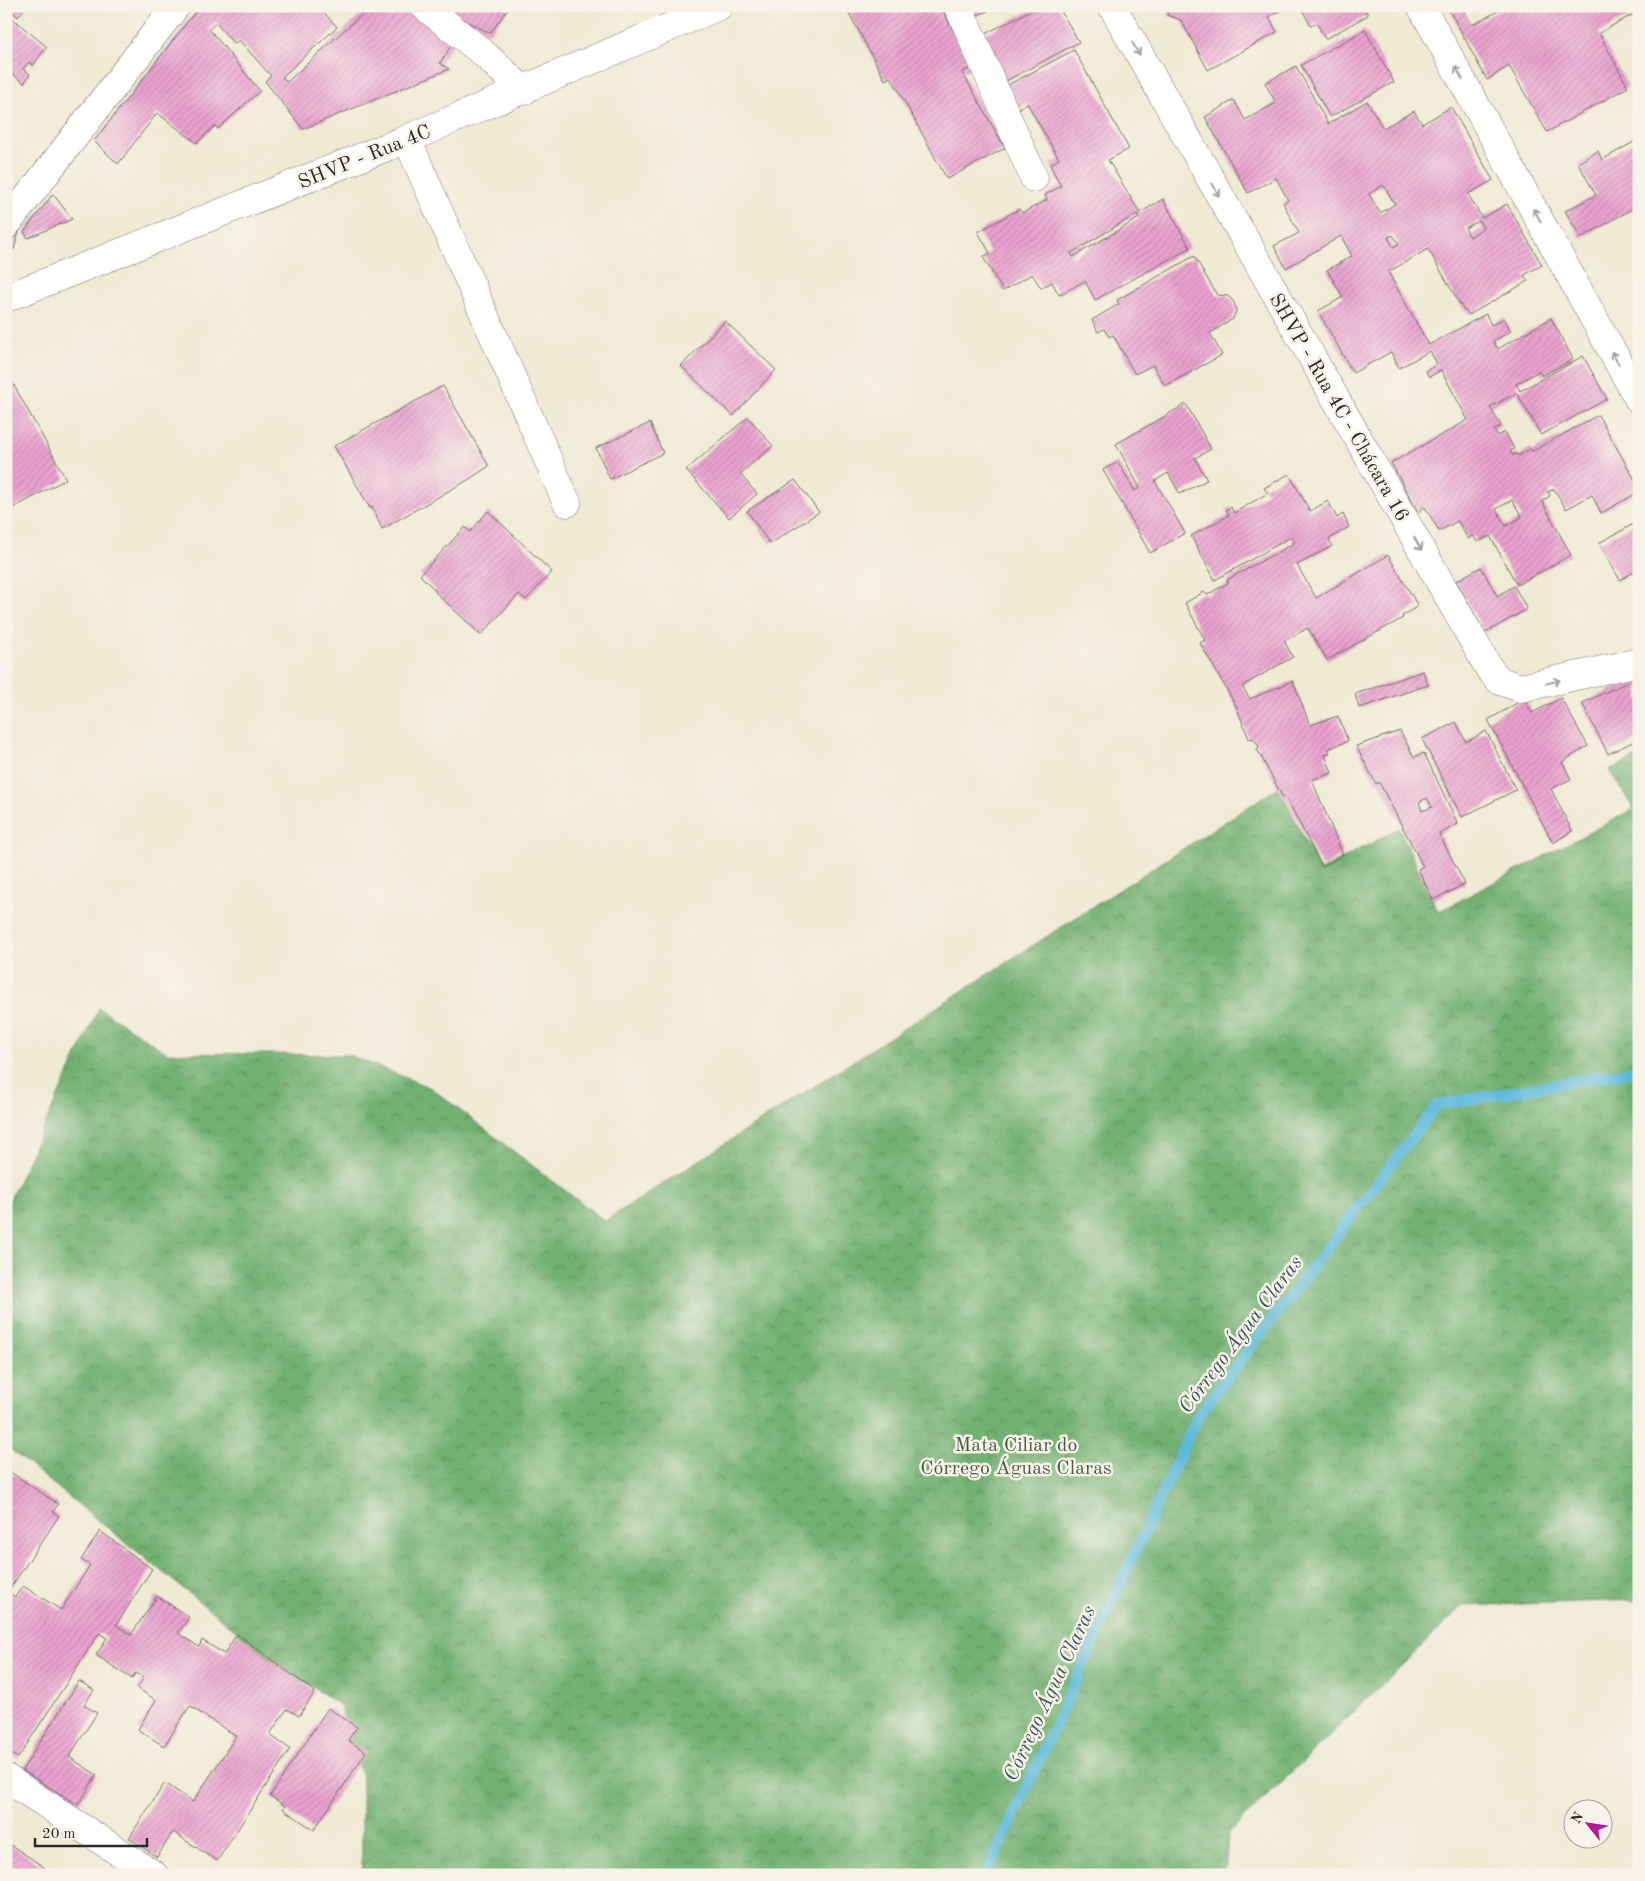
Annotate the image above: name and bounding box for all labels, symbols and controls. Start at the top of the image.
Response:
one-way arrow [1131,41,1141,55]
one-way arrow [1453,66,1463,81]
street label: SHVP - Rua 4C [296,122,434,194]
one-way arrow [1212,182,1222,196]
one-way arrow [1532,208,1542,223]
street label: SHVP - Rua 4C - Chácara 16 [1265,291,1412,525]
one-way arrow [1610,351,1619,366]
one-way arrow [1413,536,1423,551]
one-way arrow [1544,677,1560,686]
water label: Córrego Água Claras [1171,1249,1307,1418]
park label: Mata Ciliar do Córrego Águas Claras [920,1436,1112,1479]
water label: Córrego Água Claras [996,1600,1100,1785]
north arrow [1562,1798,1612,1848]
text: N [1569,1810,1586,1826]
scale bar [35,1816,148,1848]
text: 20 m [42,1827,76,1842]

